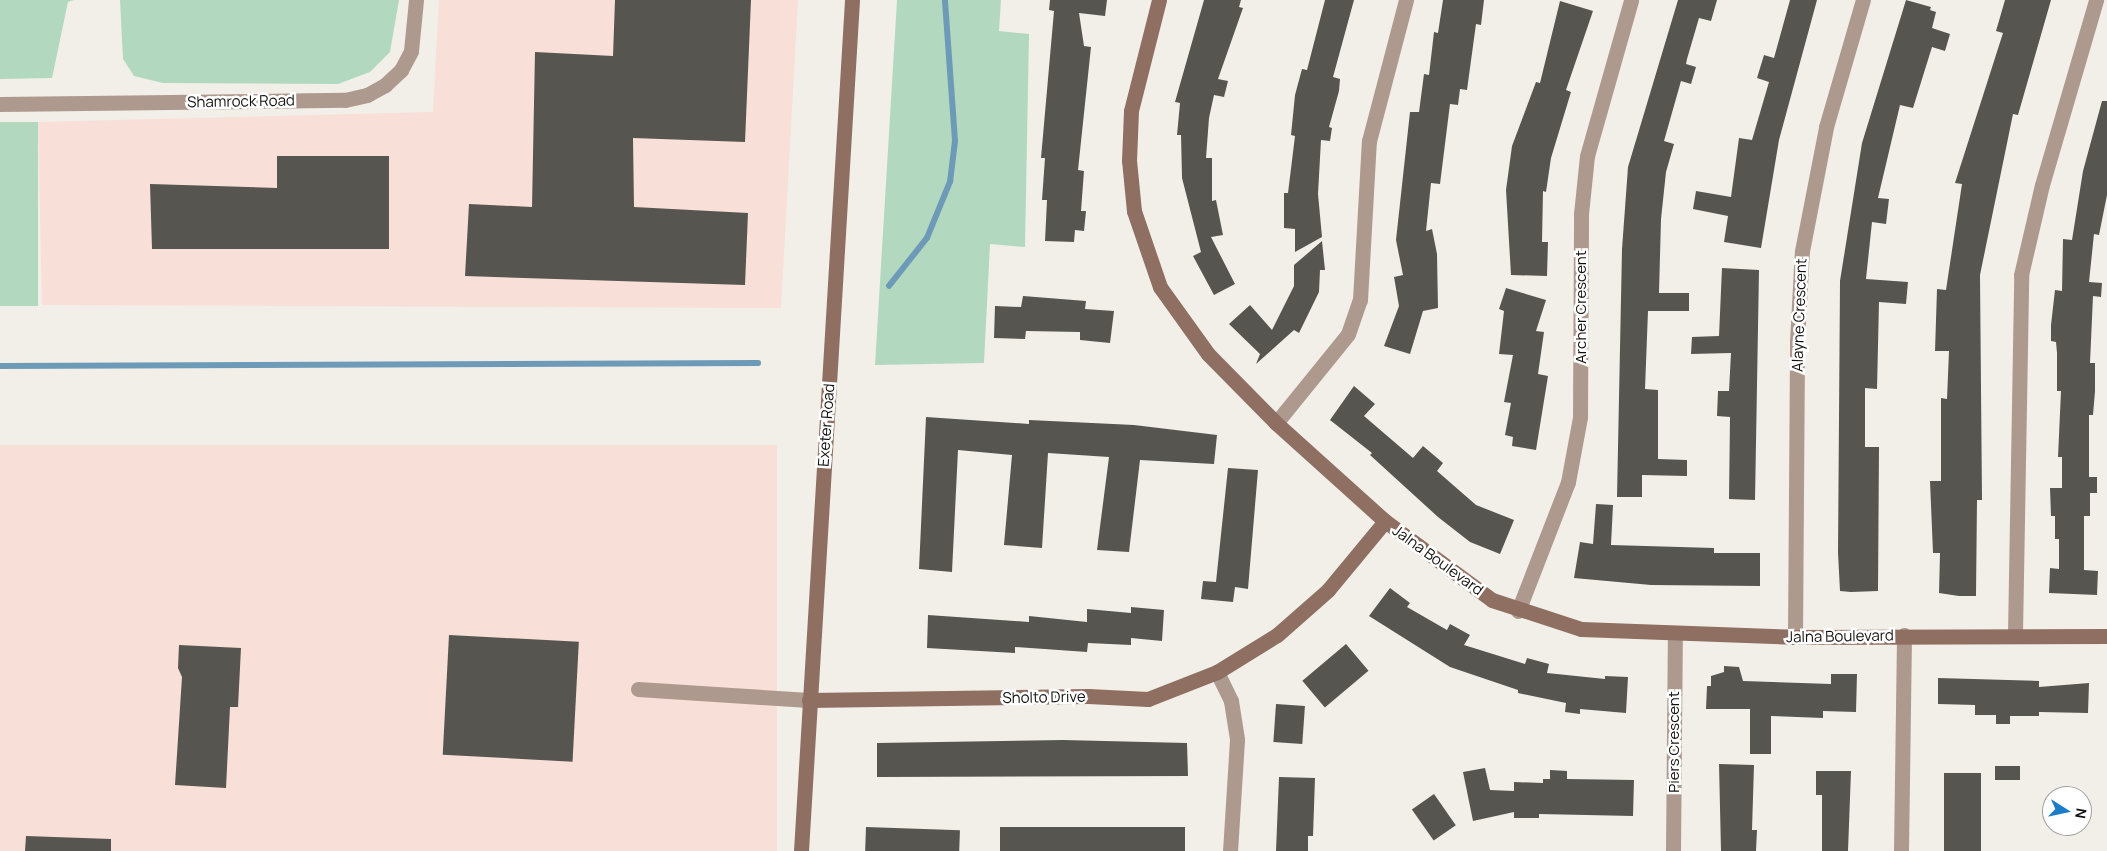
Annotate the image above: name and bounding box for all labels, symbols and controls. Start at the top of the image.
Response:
street label: Shamrock Road [187,91,295,111]
street label: Archer Crescent [1572,250,1590,364]
street label: Alayne Crescent [1788,258,1810,372]
street label: Exeter Road [814,383,838,467]
street label: Jalna Boulevard [1389,521,1487,599]
street label: Jalna Boulevard [1786,626,1894,646]
street label: Sholto Drive [1002,687,1086,707]
street label: Piers Crescent [1665,691,1683,793]
north arrow [2042,786,2092,836]
text: N [2071,807,2092,820]

